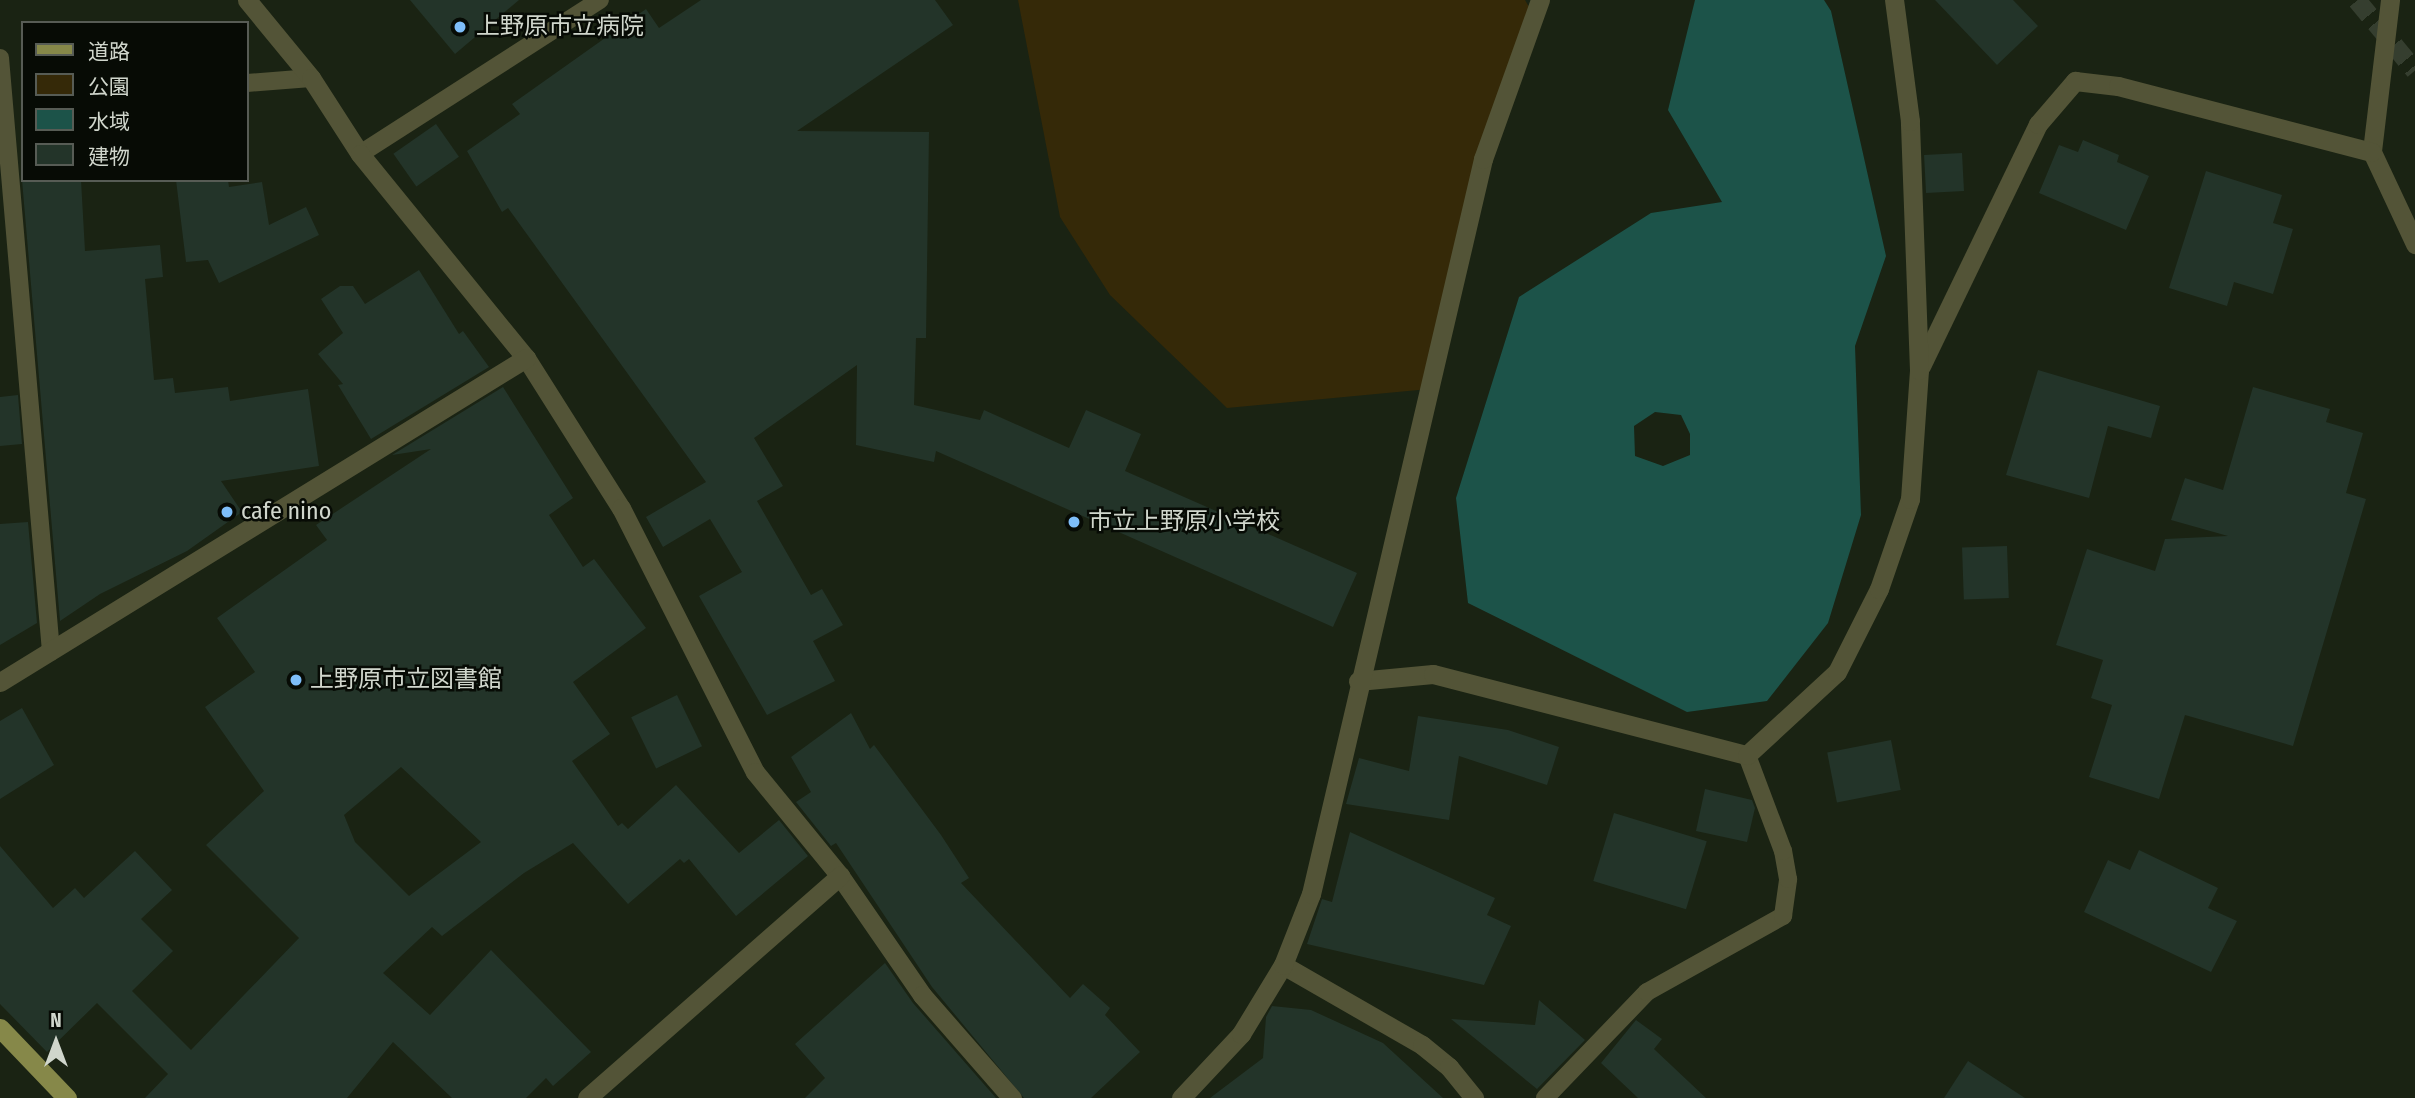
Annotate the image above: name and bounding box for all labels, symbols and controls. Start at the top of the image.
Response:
place label: 上野原市立病院 [476,13,644,41]
marker: 上野原市立病院 [450,17,470,37]
legend [21,21,248,182]
text: 道路 [88,39,130,65]
text: 公園 [88,74,130,100]
text: 水域 [88,109,130,135]
text: 建物 [88,144,130,170]
place label: cafe nino [241,498,331,526]
marker: cafe nino [219,504,235,520]
place label: 市立上野原小学校 [1088,508,1280,536]
marker: 市立上野原小学校 [1066,514,1082,530]
place label: 上野原市立図書館 [310,666,502,694]
marker: 上野原市立図書館 [288,672,304,688]
north arrow [21,1007,91,1077]
text: N [50,1009,62,1032]

